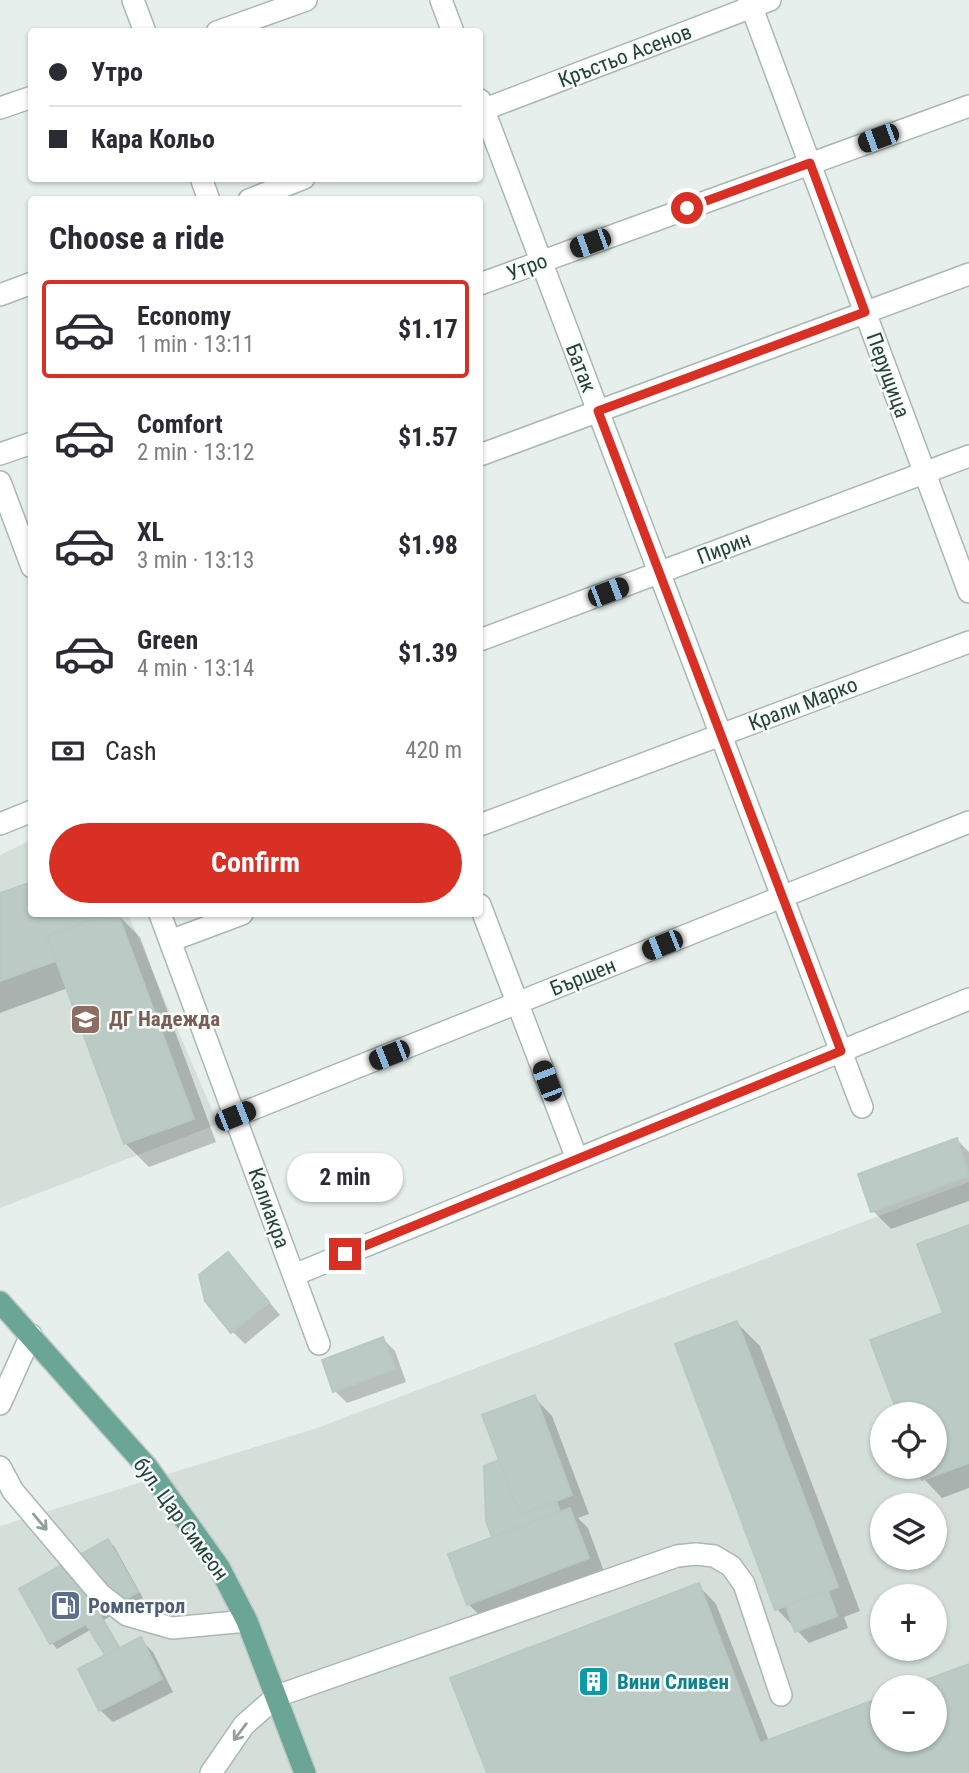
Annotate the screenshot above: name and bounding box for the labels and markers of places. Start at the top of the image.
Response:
school or university icon: ДГ Надежда [69,1002,103,1036]
place label: ДГ Надежда [109,1007,220,1031]
fuel station icon: Ромпетрол [48,1589,82,1623]
place label: Ромпетрол [88,1594,185,1618]
building icon: Вини Сливен [577,1665,611,1699]
place label: Вини Сливен [617,1670,729,1694]

